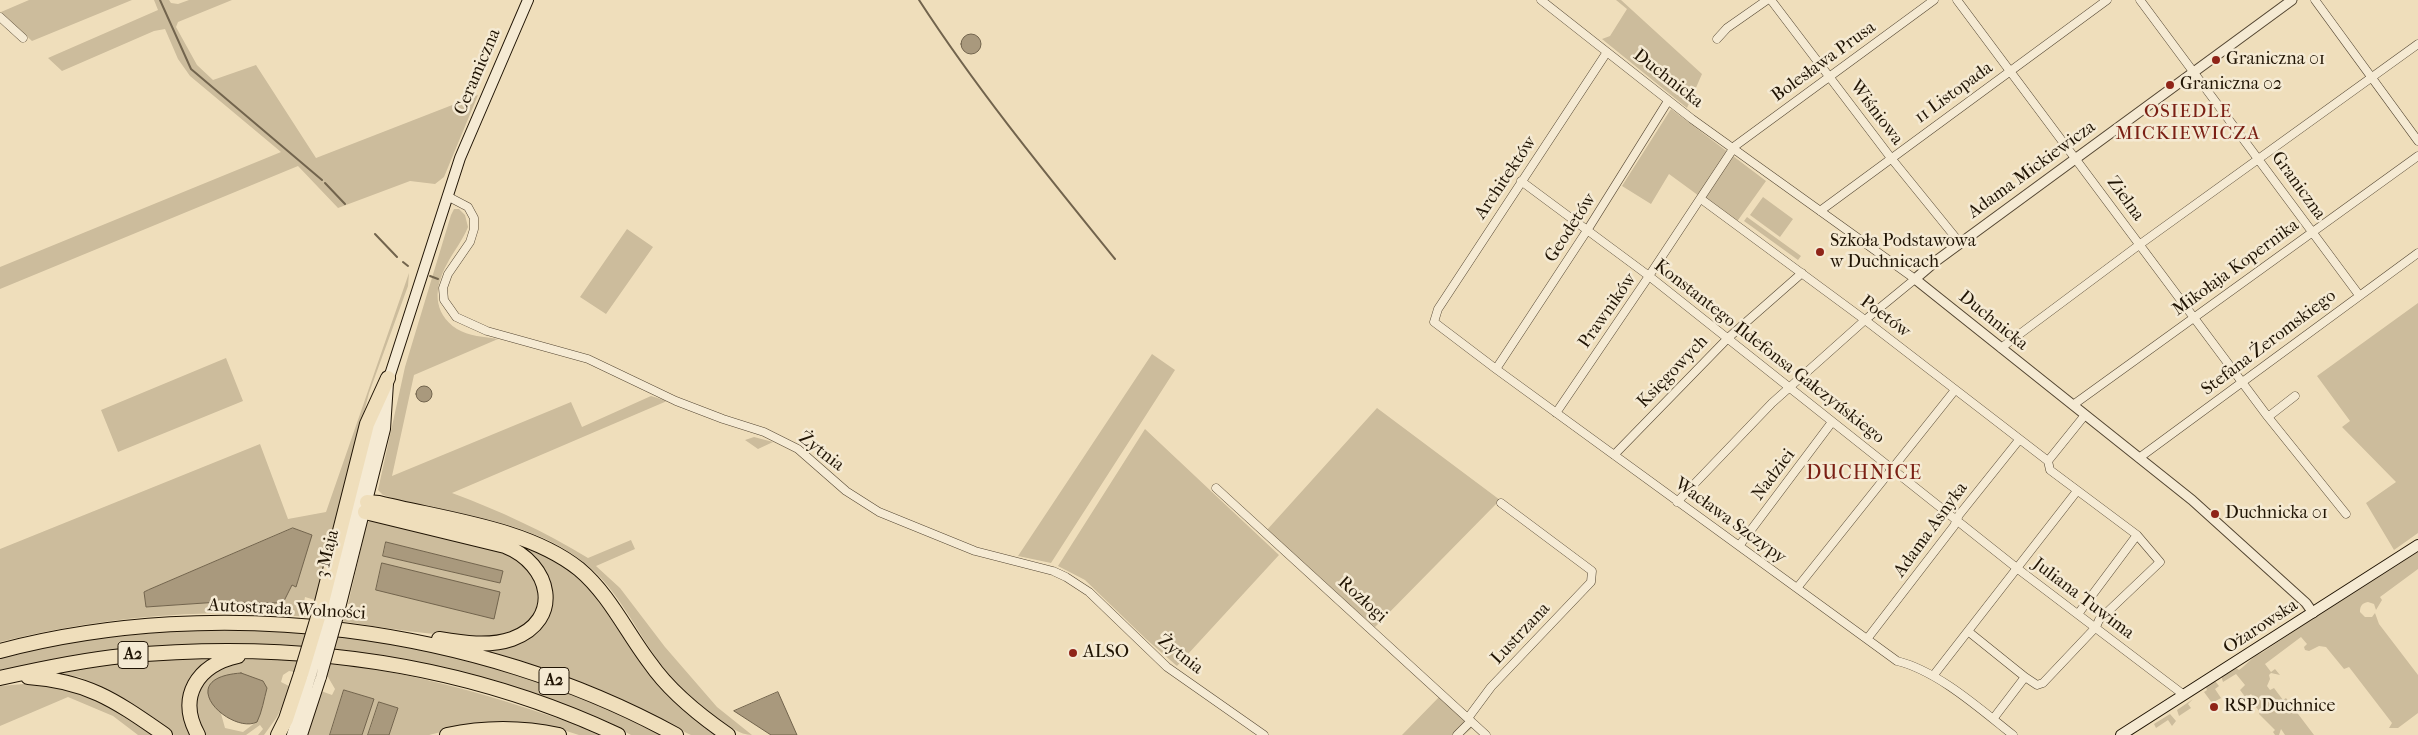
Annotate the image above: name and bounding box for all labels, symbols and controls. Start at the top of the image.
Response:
street label: Bolesława Prusa [1768,17,1880,107]
street label: Ceramiczna [450,26,506,118]
street label: Duchnicka [1629,45,1707,113]
place label: Graniczna 01 [2226,49,2325,71]
marker: Graniczna 01 [2210,54,2222,66]
street label: 11 Listopada [1911,57,1997,129]
place label: Graniczna 02 [2180,74,2282,96]
street label: Wiśniowa [1845,76,1907,150]
marker: Graniczna 02 [2164,79,2176,91]
district label: OSIEDLE MICKIEWICZA [2114,101,2262,145]
street label: Adama Mickiewicza [1964,116,2100,224]
street label: Architektów [1470,132,1542,224]
street label: Graniczna [2266,148,2330,224]
street label: Zielna [2102,172,2148,226]
street label: Geodetów [1541,189,1601,267]
street label: Mikołaja Kopernika [2168,215,2304,321]
place label: Szkoła Podstawowa w Duchnicach [1830,231,1976,274]
marker: Szkoła Podstawowa w Duchnicach [1814,246,1826,258]
street label: Konstantego Ildefonsa Gałczyńskiego [1649,255,1889,449]
street label: Prawników [1574,269,1642,353]
street label: Stefana Żeromskiego [2197,285,2341,401]
street label: Duchnicka [1954,287,2032,355]
street label: Poetów [1856,291,1914,343]
street label: Księgowych [1633,331,1713,413]
street label: Żytnia [794,428,848,476]
street label: Nadziei [1748,445,1800,505]
district label: DUCHNICE [1805,462,1923,486]
street label: Wacława Szczypy [1670,473,1790,569]
street label: Adama Asnyka [1889,478,1973,582]
place label: Duchnicka 01 [2225,503,2328,525]
marker: Duchnicka 01 [2209,508,2221,520]
street label: 3 Maja [312,528,344,580]
street label: Juliana Tuwima [2028,554,2138,644]
street label: Rozłogi [1333,572,1391,628]
street label: Autostrada Wolności [208,595,366,625]
street label: Ożarowska [2220,595,2302,659]
street label: Lustrzana [1487,599,1555,669]
street label: Żytnia [1153,631,1207,679]
road number: A2 [118,642,148,668]
place label: ALSO [1083,642,1129,664]
marker: ALSO [1067,647,1079,659]
road number: A2 [539,668,569,694]
place label: RSP Duchnice [2224,696,2335,718]
marker: RSP Duchnice [2208,701,2220,713]

